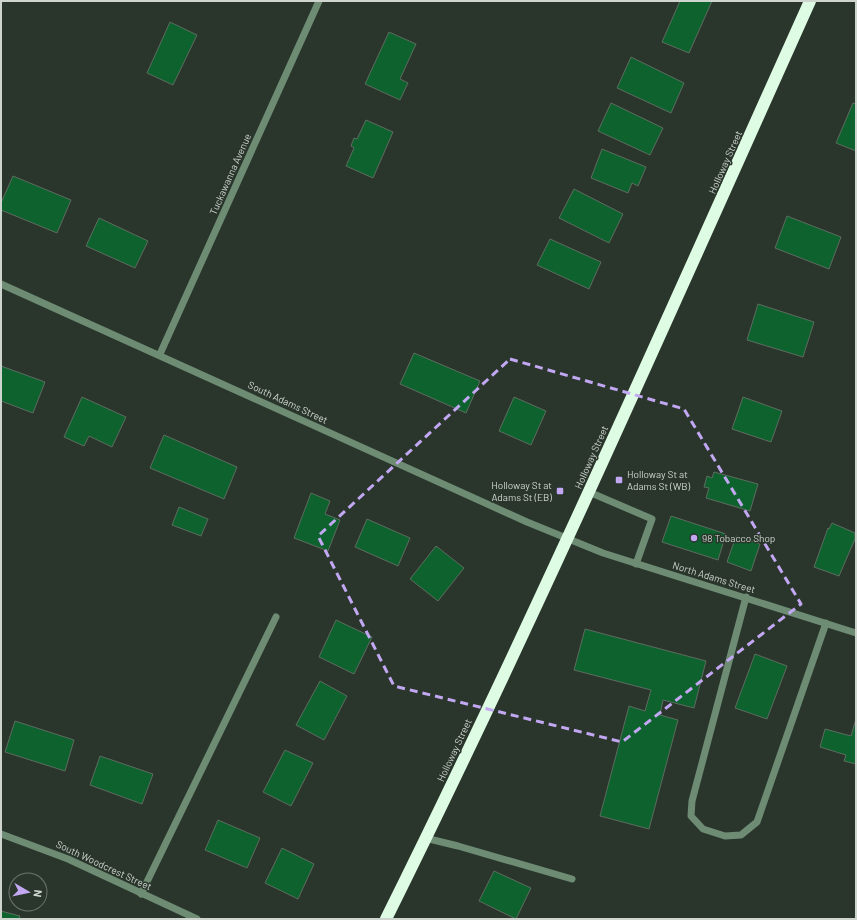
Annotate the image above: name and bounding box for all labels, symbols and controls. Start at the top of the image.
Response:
street label: Holloway Street [706,128,744,195]
street label: Tuckawanna Avenue [207,132,253,216]
street label: South Adams Street [246,378,330,426]
street label: Holloway Street [572,423,610,490]
place label: Holloway St at Adams St (WB) [627,468,691,492]
marker: Holloway St at Adams St (WB) [614,475,624,485]
place label: Holloway St at Adams St (EB) [491,479,552,503]
marker: Holloway St at Adams St (EB) [555,486,565,496]
place label: 98 Tobacco Shop [702,532,775,544]
marker: 98 Tobacco Shop [689,533,699,543]
street label: North Adams Street [671,559,757,595]
street label: Holloway Street [434,716,474,783]
street label: South Woodcrest Street [54,838,154,893]
north arrow [8,872,48,912]
text: N [31,889,45,898]

